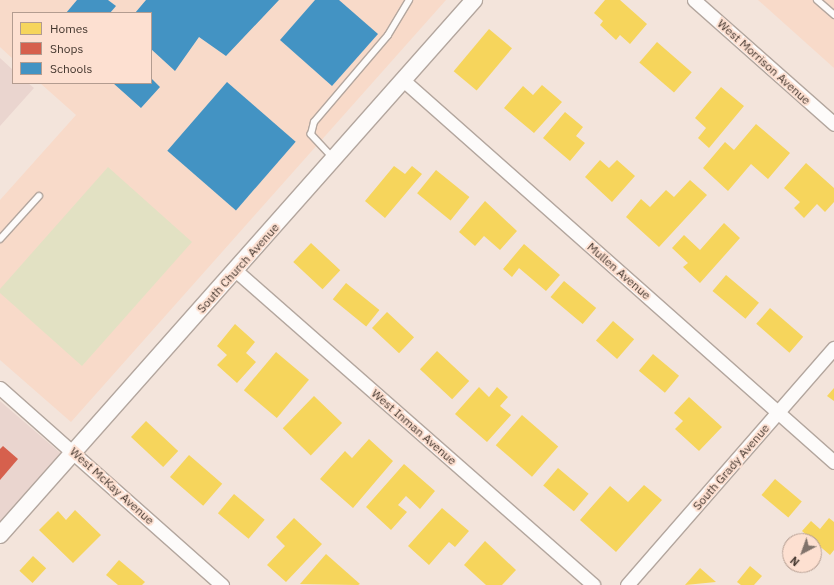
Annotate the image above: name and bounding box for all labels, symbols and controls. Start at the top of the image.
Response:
legend [12,12,152,84]
street label: West Morrison Avenue [714,16,814,108]
text: Homes [50,21,88,36]
text: Shops [50,41,83,56]
text: Schools [50,61,92,76]
street label: South Church Avenue [194,220,282,316]
street label: Mullen Avenue [584,240,654,302]
street label: West Inman Avenue [368,386,460,468]
street label: South Grady Avenue [690,421,772,513]
street label: West McKay Avenue [67,444,157,528]
north arrow [782,533,822,573]
text: N [787,553,802,569]

